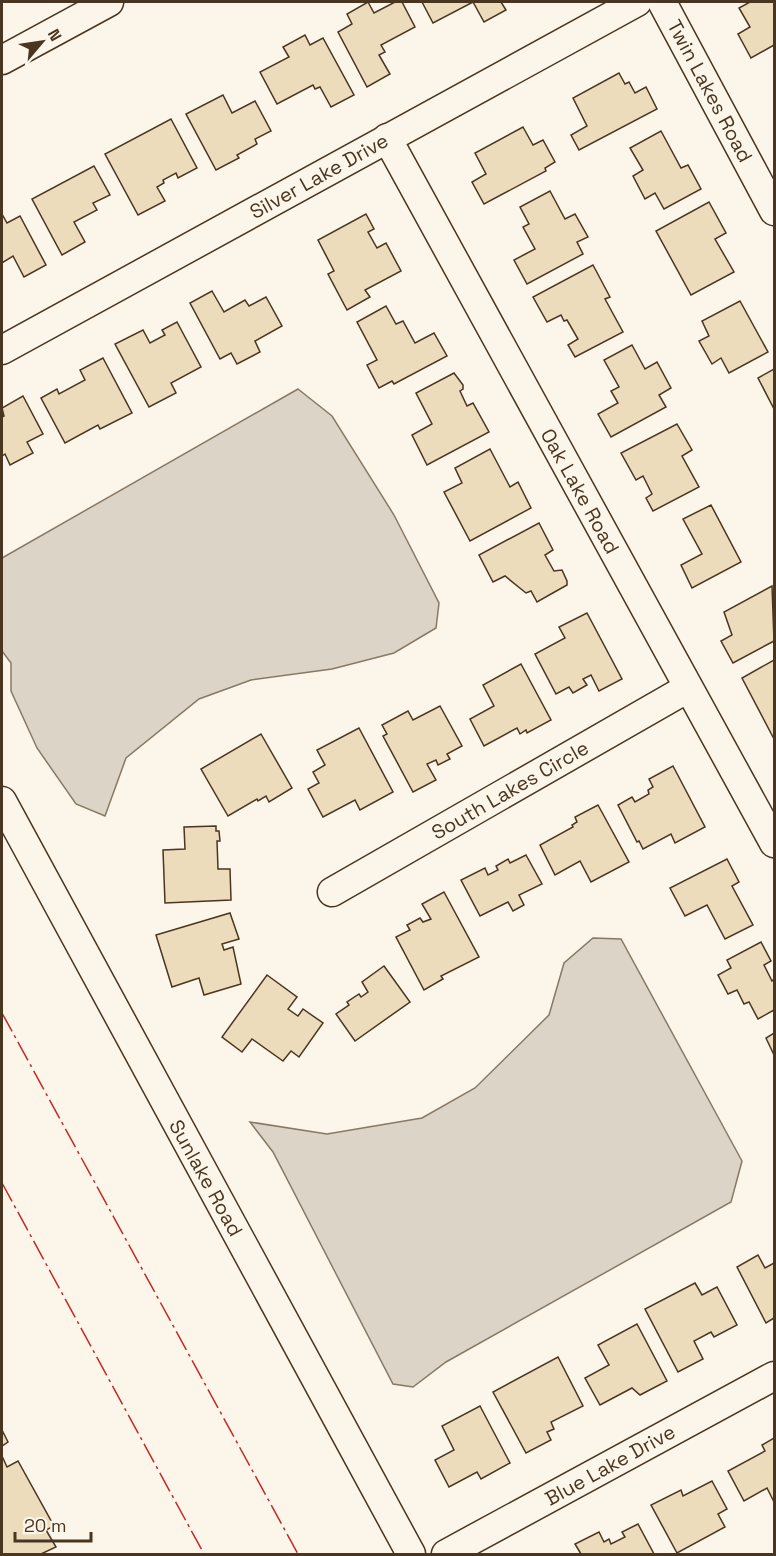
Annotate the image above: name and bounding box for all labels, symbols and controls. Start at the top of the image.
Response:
north arrow [12,12,72,72]
street label: Twin Lakes Road [661,15,759,167]
text: N [43,25,66,45]
street label: Silver Lake Drive [245,127,393,225]
street label: Oak Lake Road [535,424,625,558]
street label: South Lakes Circle [427,734,593,846]
street label: Sunlake Road [163,1115,249,1241]
street label: Blue Lake Drive [540,1419,680,1511]
scale bar [15,1505,92,1543]
text: 20 m [24,1514,67,1537]

